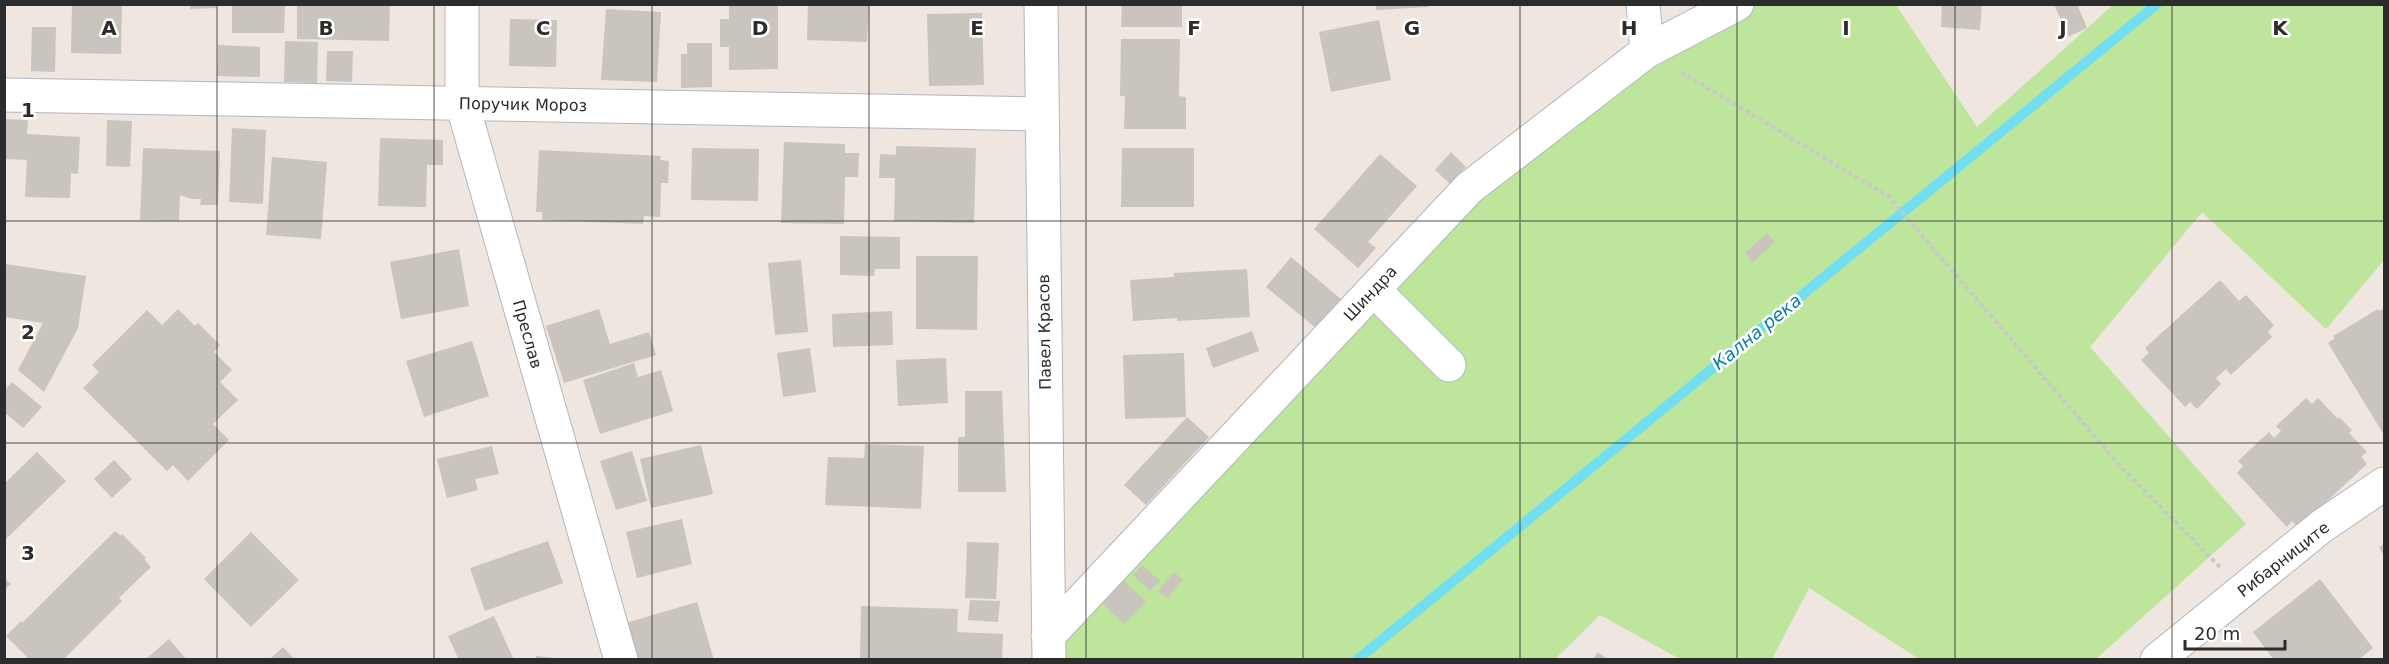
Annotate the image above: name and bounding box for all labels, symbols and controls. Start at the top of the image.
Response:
text: A [101,16,117,40]
text: B [318,16,334,40]
text: C [536,16,550,40]
text: D [752,16,768,40]
text: E [970,16,984,40]
text: F [1187,16,1201,40]
text: G [1404,16,1420,40]
text: H [1621,16,1637,40]
text: I [1842,16,1850,40]
text: J [2057,16,2067,40]
text: K [2272,16,2289,40]
street label: Поручик Мороз [459,94,587,115]
text: 1 [21,98,35,122]
street label: Шиндра [1340,262,1401,325]
street label: Павел Красов [1034,274,1055,390]
water label: Кална река [1708,289,1805,374]
street label: Преслав [509,298,546,371]
text: 2 [21,320,35,344]
street label: Рибарниците [2234,518,2333,601]
text: 3 [21,541,35,565]
scale bar [2185,613,2286,651]
text: 20 m [2194,623,2240,644]

